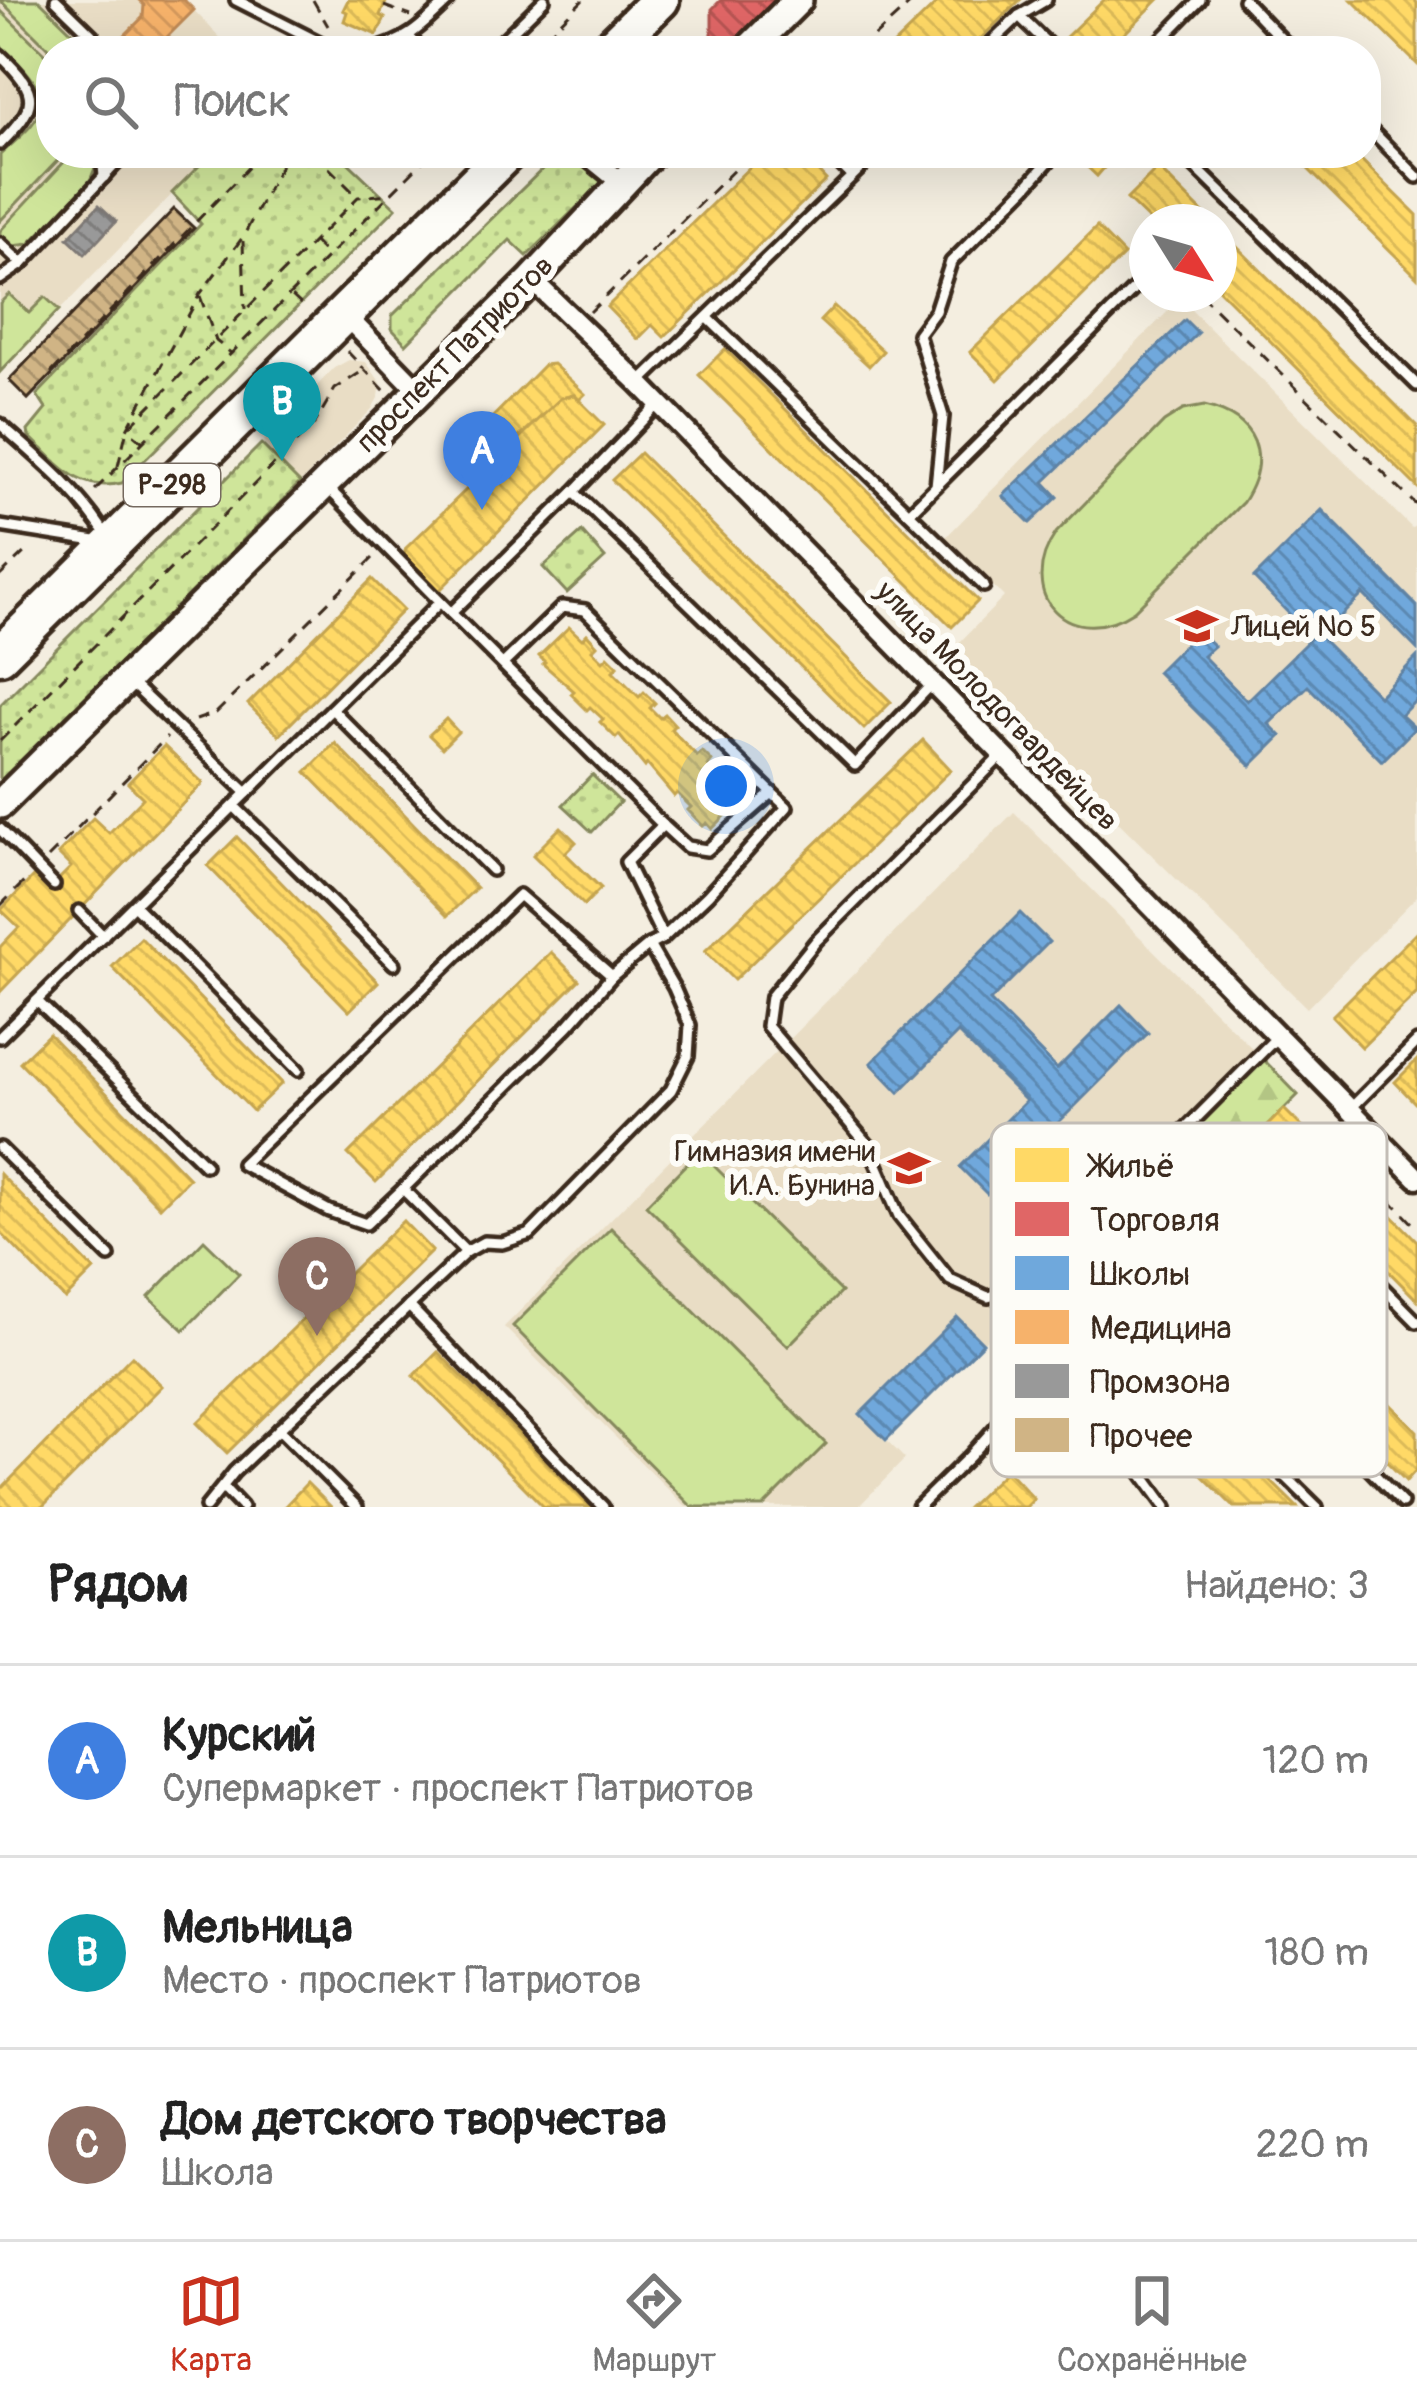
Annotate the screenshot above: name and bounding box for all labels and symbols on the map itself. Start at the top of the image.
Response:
north arrow [1129,204,1237,312]
street label: проспект Патриотов [348,247,562,461]
pin: B [243,362,321,461]
pin: A [443,411,521,510]
road number: Р-298 [124,464,220,506]
street label: улица Молодогвардейцев [867,572,1126,839]
school or university icon: Лицей № 5 [1174,603,1220,649]
place label: Лицей № 5 [1230,608,1376,645]
your location [696,756,756,816]
legend [991,1123,1387,1477]
place label: Гимназия имени И.А. Бунина [674,1133,875,1204]
school or university icon: Гимназия имени И.А. Бунина [886,1145,932,1191]
text: Жильё [1085,1146,1175,1187]
text: Торговля [1090,1200,1220,1241]
pin: C [278,1237,356,1336]
text: Школы [1090,1254,1190,1295]
text: Медицина [1090,1308,1232,1349]
text: Промзона [1090,1362,1230,1403]
text: Прочее [1090,1416,1192,1457]

